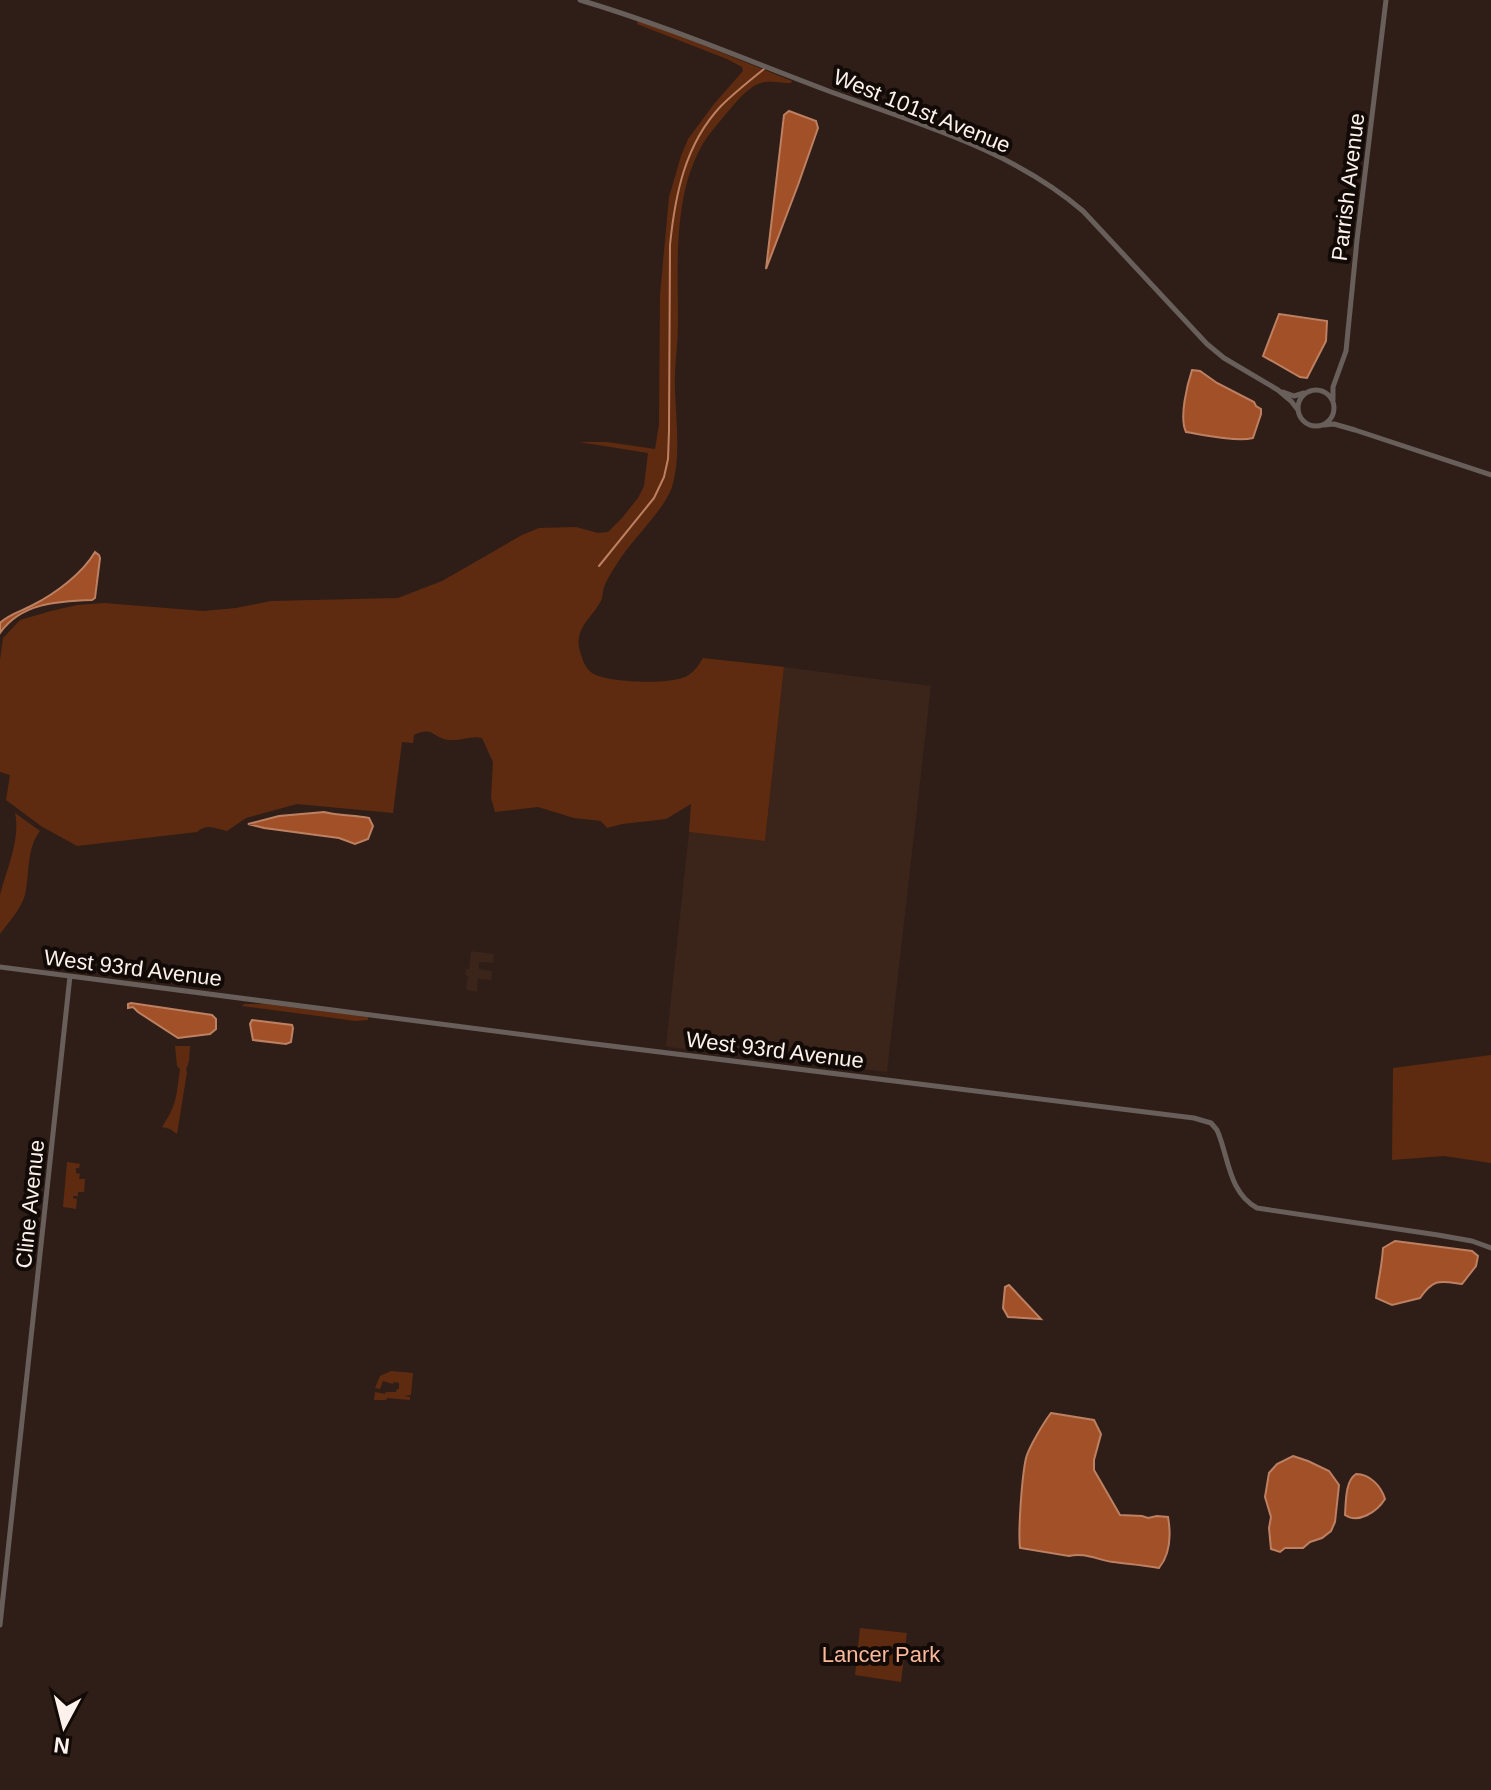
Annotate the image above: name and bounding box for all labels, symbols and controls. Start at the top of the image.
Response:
street label: West 101st Avenue [830,64,1014,158]
street label: Parrish Avenue [1327,112,1369,262]
street label: West 93rd Avenue [43,945,223,991]
street label: West 93rd Avenue [685,1027,865,1073]
street label: Cline Avenue [11,1138,49,1270]
park label: Lancer Park [822,1642,941,1667]
north arrow [24,1686,104,1766]
text: N [52,1732,71,1759]

